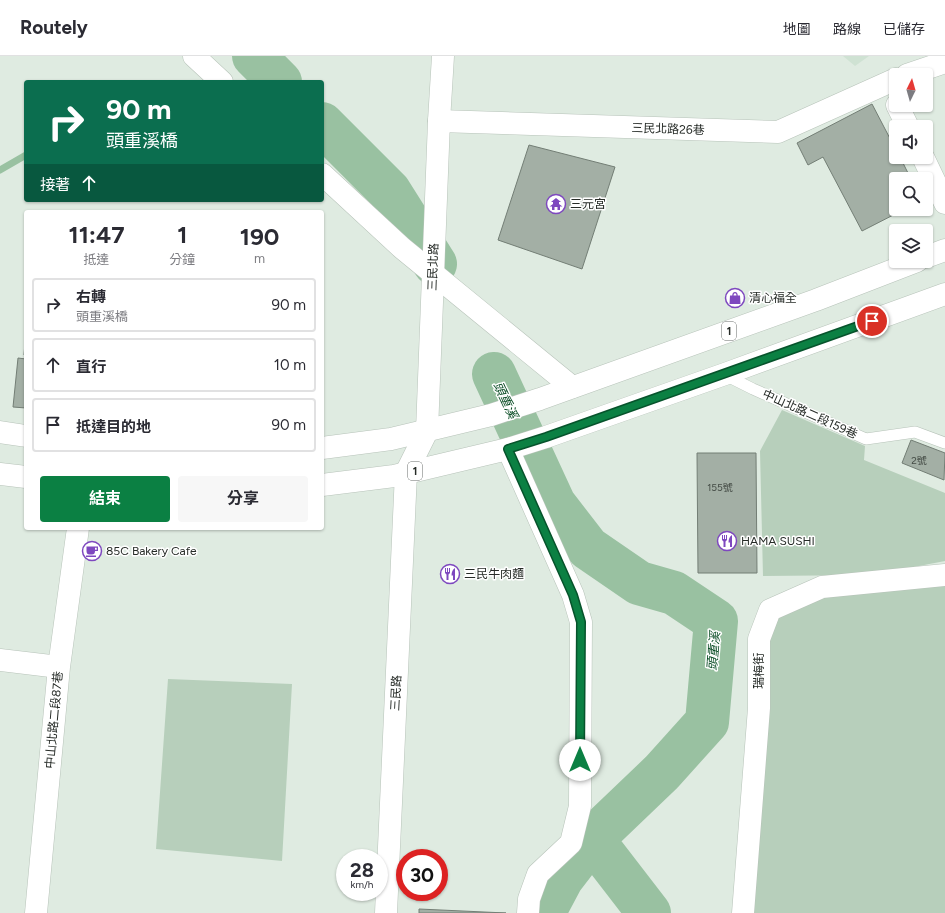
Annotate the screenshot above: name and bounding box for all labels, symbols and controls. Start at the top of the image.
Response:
text: Routely [20,16,88,39]
text: 地圖 [783,21,811,38]
text: 路線 [833,21,861,38]
text: 已儲存 [883,21,925,38]
north arrow [889,68,933,112]
map controls [889,68,933,268]
text: 90 m [106,92,171,126]
icon: right [40,96,92,148]
button: sound [889,120,933,164]
street label: 三民北路26巷 [631,121,705,137]
text: 頭重溪橋 [106,130,178,152]
icon: ahead [78,172,100,194]
button: search [889,172,933,216]
text: 接著 [40,176,70,194]
temple icon: 三元宮 [545,193,567,215]
place label: 三元宮 [570,197,606,211]
text: 11:47 [69,220,125,249]
text: 1 [177,220,187,249]
text: 190 [240,222,279,251]
button: layers [889,224,933,268]
street label: 三民北路 [425,243,441,291]
text: m [254,251,265,266]
text: 抵達 [84,252,110,267]
text: 分鐘 [169,252,195,267]
shop icon: 清心福全 [724,287,746,309]
text: 右轉 [76,288,106,306]
place label: 清心福全 [749,291,797,305]
icon: right [42,294,64,316]
text: 90 m [271,296,306,314]
pin [855,304,889,338]
text: 頭重溪橋 [76,309,128,324]
icon: arrive [861,310,883,332]
road number: 1 [722,322,736,340]
icon: ahead [42,354,64,376]
text: 10 m [274,356,306,374]
text: 直行 [76,358,106,376]
water label: 頭重溪 [491,379,521,423]
street label: 中山北路二段159巷 [760,387,860,441]
icon: arrive [42,414,64,436]
text: 90 m [271,416,306,434]
text: 抵達目的地 [76,418,151,436]
house number: 2號 [911,454,927,467]
road number: 1 [408,462,422,480]
button: 結束 [40,476,170,522]
button: 分享 [178,476,308,522]
house number: 155號 [707,481,733,494]
restaurant icon: HAMA SUSHI [716,530,738,552]
place label: HAMA SUSHI [741,534,815,548]
cafe icon: 85C Bakery Cafe [81,540,103,562]
place label: 85C Bakery Cafe [106,544,197,558]
restaurant icon: 三民牛肉麵 [439,563,461,585]
place label: 三民牛肉麵 [464,567,524,581]
water label: 頭重溪 [704,629,723,671]
street label: 瑞梅街 [752,653,766,689]
street label: 中山北路二段87巷 [43,671,65,769]
street label: 三民路 [388,675,404,711]
position arrow [559,739,601,781]
speed limit sign: 30 [396,849,448,901]
text: 28 [350,858,374,882]
text: km/h [351,878,373,891]

